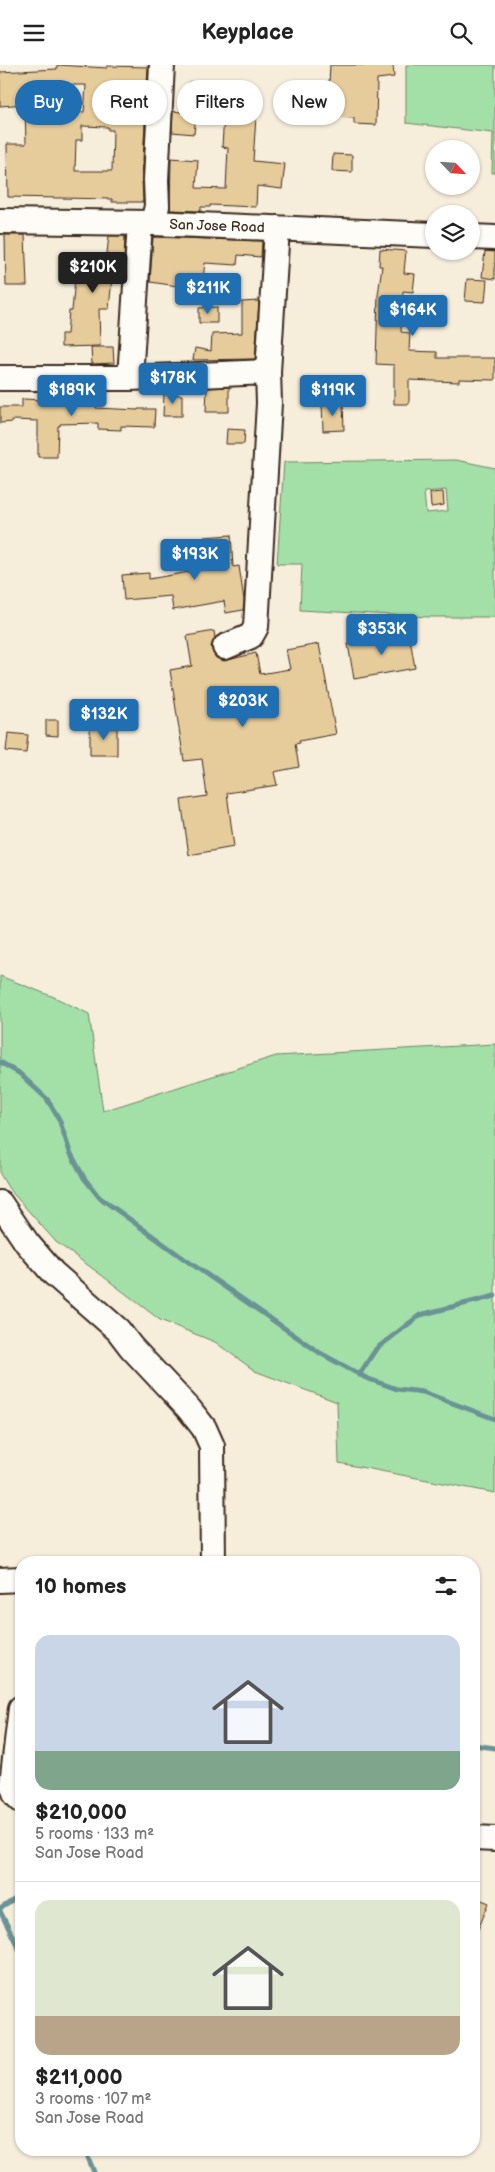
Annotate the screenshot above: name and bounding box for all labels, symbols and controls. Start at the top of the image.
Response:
icon: menu [20,19,48,47]
text: Keyplace [201,19,294,46]
icon: search [447,19,475,47]
chip: Buy [15,80,82,125]
chip: Rent [92,80,167,125]
chip: Filters [177,80,263,125]
chip: New [273,80,345,125]
north arrow [425,140,480,195]
map controls [425,140,480,260]
button: layers [425,205,480,260]
street label: San Jose Road [169,216,265,236]
pin: $210K [58,251,128,294]
text: $210K [69,258,117,277]
pin: $211K [173,273,243,315]
text: $211K [186,279,230,298]
pin: $164K [378,295,448,337]
text: $164K [389,301,437,320]
pin: $178K [138,363,208,405]
text: $178K [150,369,196,388]
pin: $189K [37,375,107,417]
pin: $119K [298,375,368,417]
text: $189K [48,381,96,400]
text: $119K [311,381,355,400]
pin: $193K [160,539,230,581]
text: $193K [172,545,218,564]
pin: $353K [347,613,417,656]
text: $353K [357,620,407,639]
pin: $203K [208,685,278,728]
text: $203K [218,692,268,711]
pin: $132K [69,699,139,741]
text: $132K [80,705,128,724]
icon: filters [432,1572,460,1600]
text: 10 homes [35,1574,126,1599]
icon: home [203,1667,293,1757]
text: $210,000 [35,1800,127,1825]
text: 5 rooms · 133 m² [35,1825,154,1844]
text: San Jose Road [35,1844,144,1863]
icon: home [203,1933,293,2023]
text: $211,000 [35,2065,123,2090]
text: 3 rooms · 107 m² [35,2090,151,2109]
text: San Jose Road [35,2109,144,2128]

